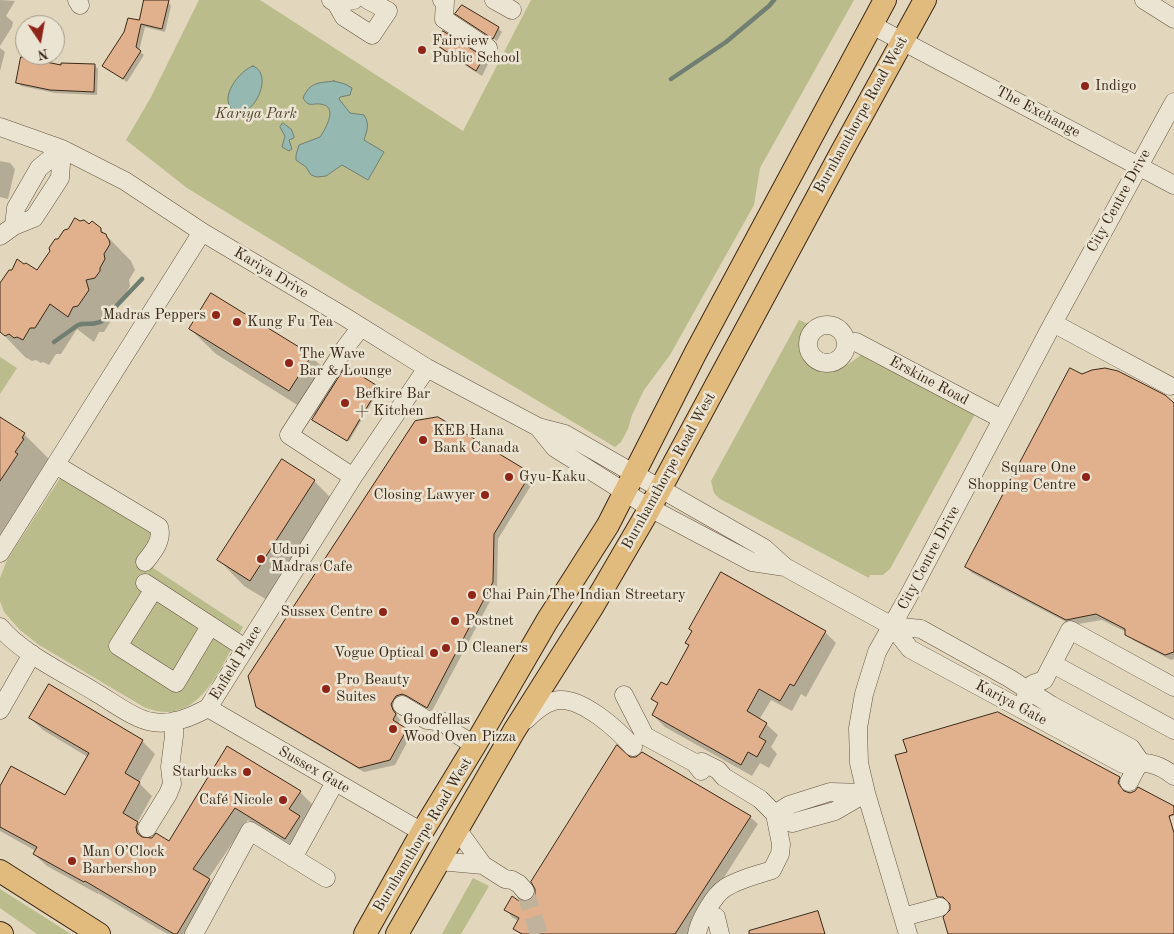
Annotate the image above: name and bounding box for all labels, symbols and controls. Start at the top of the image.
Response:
north arrow [15,15,65,65]
place label: Fairview Public School [432,32,520,67]
street label: Burnhamthorpe Road West [810,33,912,197]
marker: Fairview Public School [416,44,428,56]
text: N [36,46,50,62]
place label: Indigo [1095,77,1136,95]
marker: Indigo [1079,80,1091,92]
street label: The Exchange [993,82,1083,142]
park label: Kariya Park [215,105,297,123]
street label: City Centre Drive [1083,146,1155,256]
street label: Kariya Drive [230,244,312,302]
place label: Madras Peppers [103,306,206,324]
marker: Madras Peppers [210,309,222,321]
place label: Kung Fu Tea [247,313,333,331]
marker: Kung Fu Tea [231,316,243,328]
place label: The Wave Bar & Lounge [299,345,392,380]
street label: Erskine Road [886,353,972,409]
marker: The Wave Bar & Lounge [283,357,295,369]
place label: Befkire Bar + Kitchen [355,385,430,420]
street label: Burnhamthorpe Road West [618,389,720,553]
marker: Befkire Bar + Kitchen [339,397,351,409]
place label: KEB Hana Bank Canada [433,422,519,457]
marker: KEB Hana Bank Canada [417,434,429,446]
place label: Square One Shopping Centre [968,459,1076,494]
place label: Gyu-Kaku [519,468,586,486]
marker: Gyu-Kaku [503,471,515,483]
marker: Square One Shopping Centre [1080,471,1092,483]
place label: Closing Lawyer [373,486,475,504]
marker: Closing Lawyer [479,489,491,501]
street label: City Centre Drive [894,503,964,613]
place label: Udupi Madras Cafe [271,541,352,576]
marker: Udupi Madras Cafe [255,553,267,565]
place label: Chai Pain The Indian Streetary [482,586,686,604]
marker: Chai Pain The Indian Streetary [466,589,478,601]
place label: Sussex Centre [280,603,373,621]
marker: Sussex Centre [377,606,389,618]
place label: Postnet [465,612,514,630]
marker: Postnet [449,615,461,627]
street label: Enfield Place [206,622,266,704]
place label: D Cleaners [456,639,528,657]
marker: D Cleaners [440,642,452,654]
place label: Vogue Optical [334,644,424,662]
marker: Vogue Optical [428,647,440,659]
place label: Pro Beauty Suites [336,671,410,706]
street label: Kariya Gate [972,677,1050,729]
marker: Pro Beauty Suites [320,683,332,695]
place label: Goodfellas Wood Oven Pizza [403,711,516,746]
marker: Goodfellas Wood Oven Pizza [387,723,399,735]
street label: Sussex Gate [275,742,353,798]
street label: Burnhamthorpe Road West [370,755,476,915]
place label: Starbucks [172,763,237,781]
marker: Starbucks [241,766,253,778]
place label: Café Nicole [199,791,273,809]
marker: Café Nicole [277,794,289,806]
place label: Man O’Clock Barbershop [82,843,165,878]
marker: Man O’Clock Barbershop [66,855,78,867]

